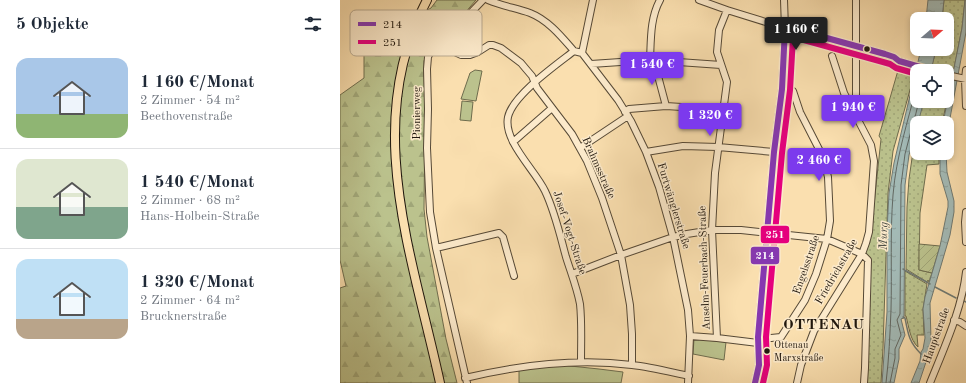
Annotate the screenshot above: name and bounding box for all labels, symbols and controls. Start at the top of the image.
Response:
legend [350,10,482,56]
north arrow [910,12,954,56]
map controls [910,12,954,160]
icon: filters [302,13,324,35]
text: 5 Objekte [16,16,89,33]
pin: 1 160 € [759,17,833,51]
text: 214 [383,20,402,31]
text: 1 160 € [774,23,818,36]
text: 251 [383,38,402,49]
unlabelled marker [862,44,872,54]
pin: 1 540 € [615,52,689,86]
text: 1 540 € [630,58,674,71]
button: locate [910,64,954,108]
icon: home [48,74,96,122]
text: 1 160 €/Monat [140,74,254,91]
street label: Pionierweg [412,86,423,140]
text: 2 Zimmer · 54 m² [140,94,240,107]
pin: 1 940 € [816,95,890,129]
text: 1 940 € [831,101,875,114]
pin: 1 320 € [673,103,747,137]
text: 1 320 € [688,109,732,122]
text: Beethovenstraße [140,110,232,123]
button: layers [910,116,954,160]
street label: Brahmsstraße [579,135,617,201]
pin: 2 460 € [782,148,856,182]
text: 2 460 € [797,154,841,167]
street label: Furtwänglerstraße [655,162,691,250]
text: 1 540 €/Monat [140,174,254,191]
icon: home [48,175,96,223]
street label: Josef-Vogt-Straße [550,190,588,276]
text: 2 Zimmer · 68 m² [140,194,240,207]
street label: Anselm-Feuerbach-Straße [697,206,713,330]
text: Hans-Holbein-Straße [140,210,260,223]
water label: Murg [878,221,890,251]
line badge: 251 [760,225,790,244]
text: 251 [765,230,785,241]
street label: Engelsstraße [792,234,822,296]
street label: Friedrichstraße [814,237,860,307]
line badge: 214 [750,246,780,265]
text: 214 [755,251,775,262]
text: 1 320 €/Monat [140,274,254,291]
icon: home [48,275,96,323]
text: 2 Zimmer · 64 m² [140,294,240,307]
street label: Hauptstraße [922,306,952,366]
text: Brucknerstraße [140,310,227,323]
district label: OTTENAU [783,318,865,333]
place label: Ottenau Marxstraße [774,340,824,363]
marker: Ottenau Marxstraße [762,346,772,356]

